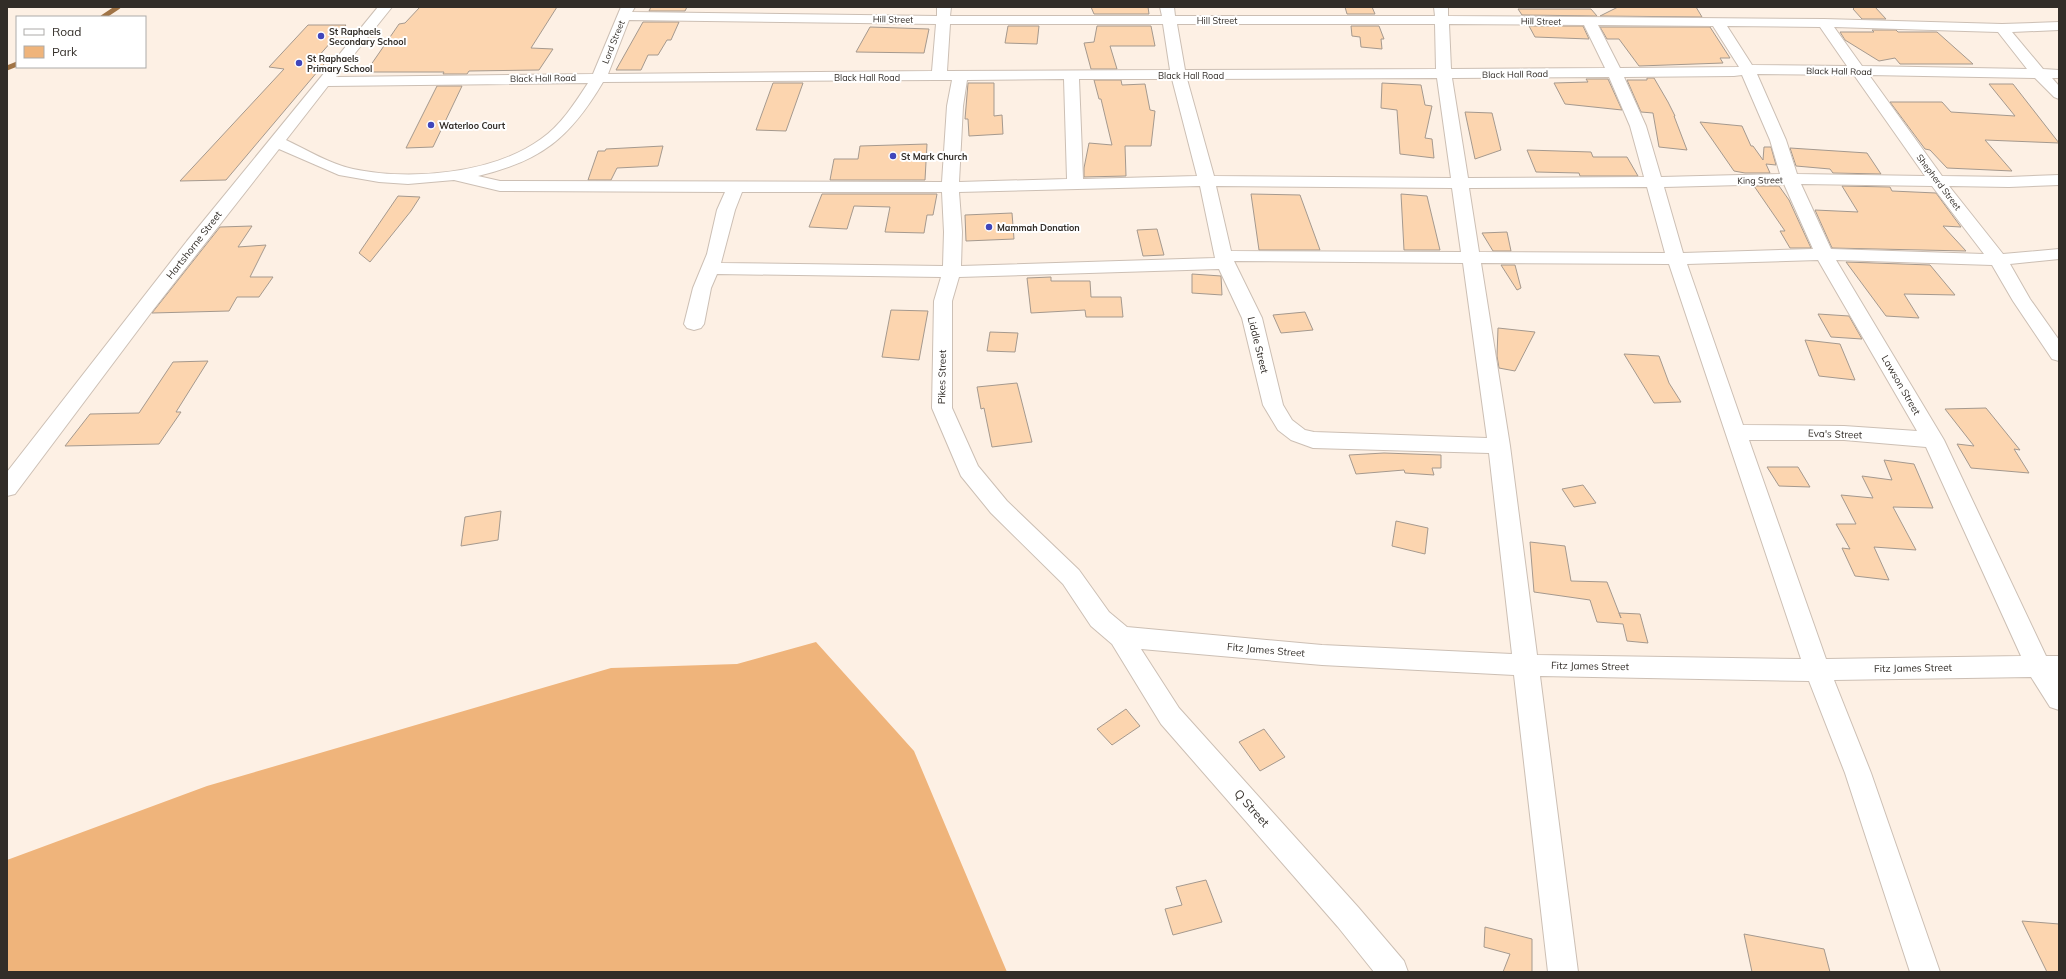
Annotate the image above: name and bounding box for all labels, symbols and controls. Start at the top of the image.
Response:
street label: Hill Street [873,13,913,25]
street label: Hill Street [1197,15,1237,26]
street label: Hill Street [1521,15,1561,27]
legend [16,16,146,68]
street label: Lord Street [599,19,627,65]
text: Road [52,24,81,39]
place label: St Raphaels Secondary School [329,26,406,48]
marker: St Raphaels Secondary School [316,31,326,41]
text: Park [52,44,78,59]
place label: St Raphaels Primary School [307,53,372,75]
marker: St Raphaels Primary School [294,58,304,68]
street label: Black Hall Road [1806,65,1872,77]
street label: Black Hall Road [1482,68,1548,80]
street label: Black Hall Road [1158,70,1224,81]
street label: Black Hall Road [510,72,576,84]
street label: Black Hall Road [834,72,900,83]
marker: Waterloo Court [426,120,436,130]
place label: Waterloo Court [439,120,506,131]
marker: St Mark Church [888,151,898,161]
place label: St Mark Church [901,151,967,162]
street label: Shepherd Street [1914,152,1964,212]
street label: King Street [1737,174,1783,186]
street label: Hartshorne Street [163,208,225,282]
marker: Mammah Donation [984,222,994,232]
place label: Mammah Donation [997,222,1080,233]
street label: Liddle Street [1245,315,1271,375]
street label: Pikes Street [935,349,949,404]
street label: Lawson Street [1879,353,1924,418]
street label: Eva's Street [1808,427,1863,441]
street label: Fitz James Street [1227,640,1306,660]
street label: Fitz James Street [1551,659,1630,673]
street label: Fitz James Street [1874,661,1953,675]
street label: Q Street [1231,786,1273,830]

